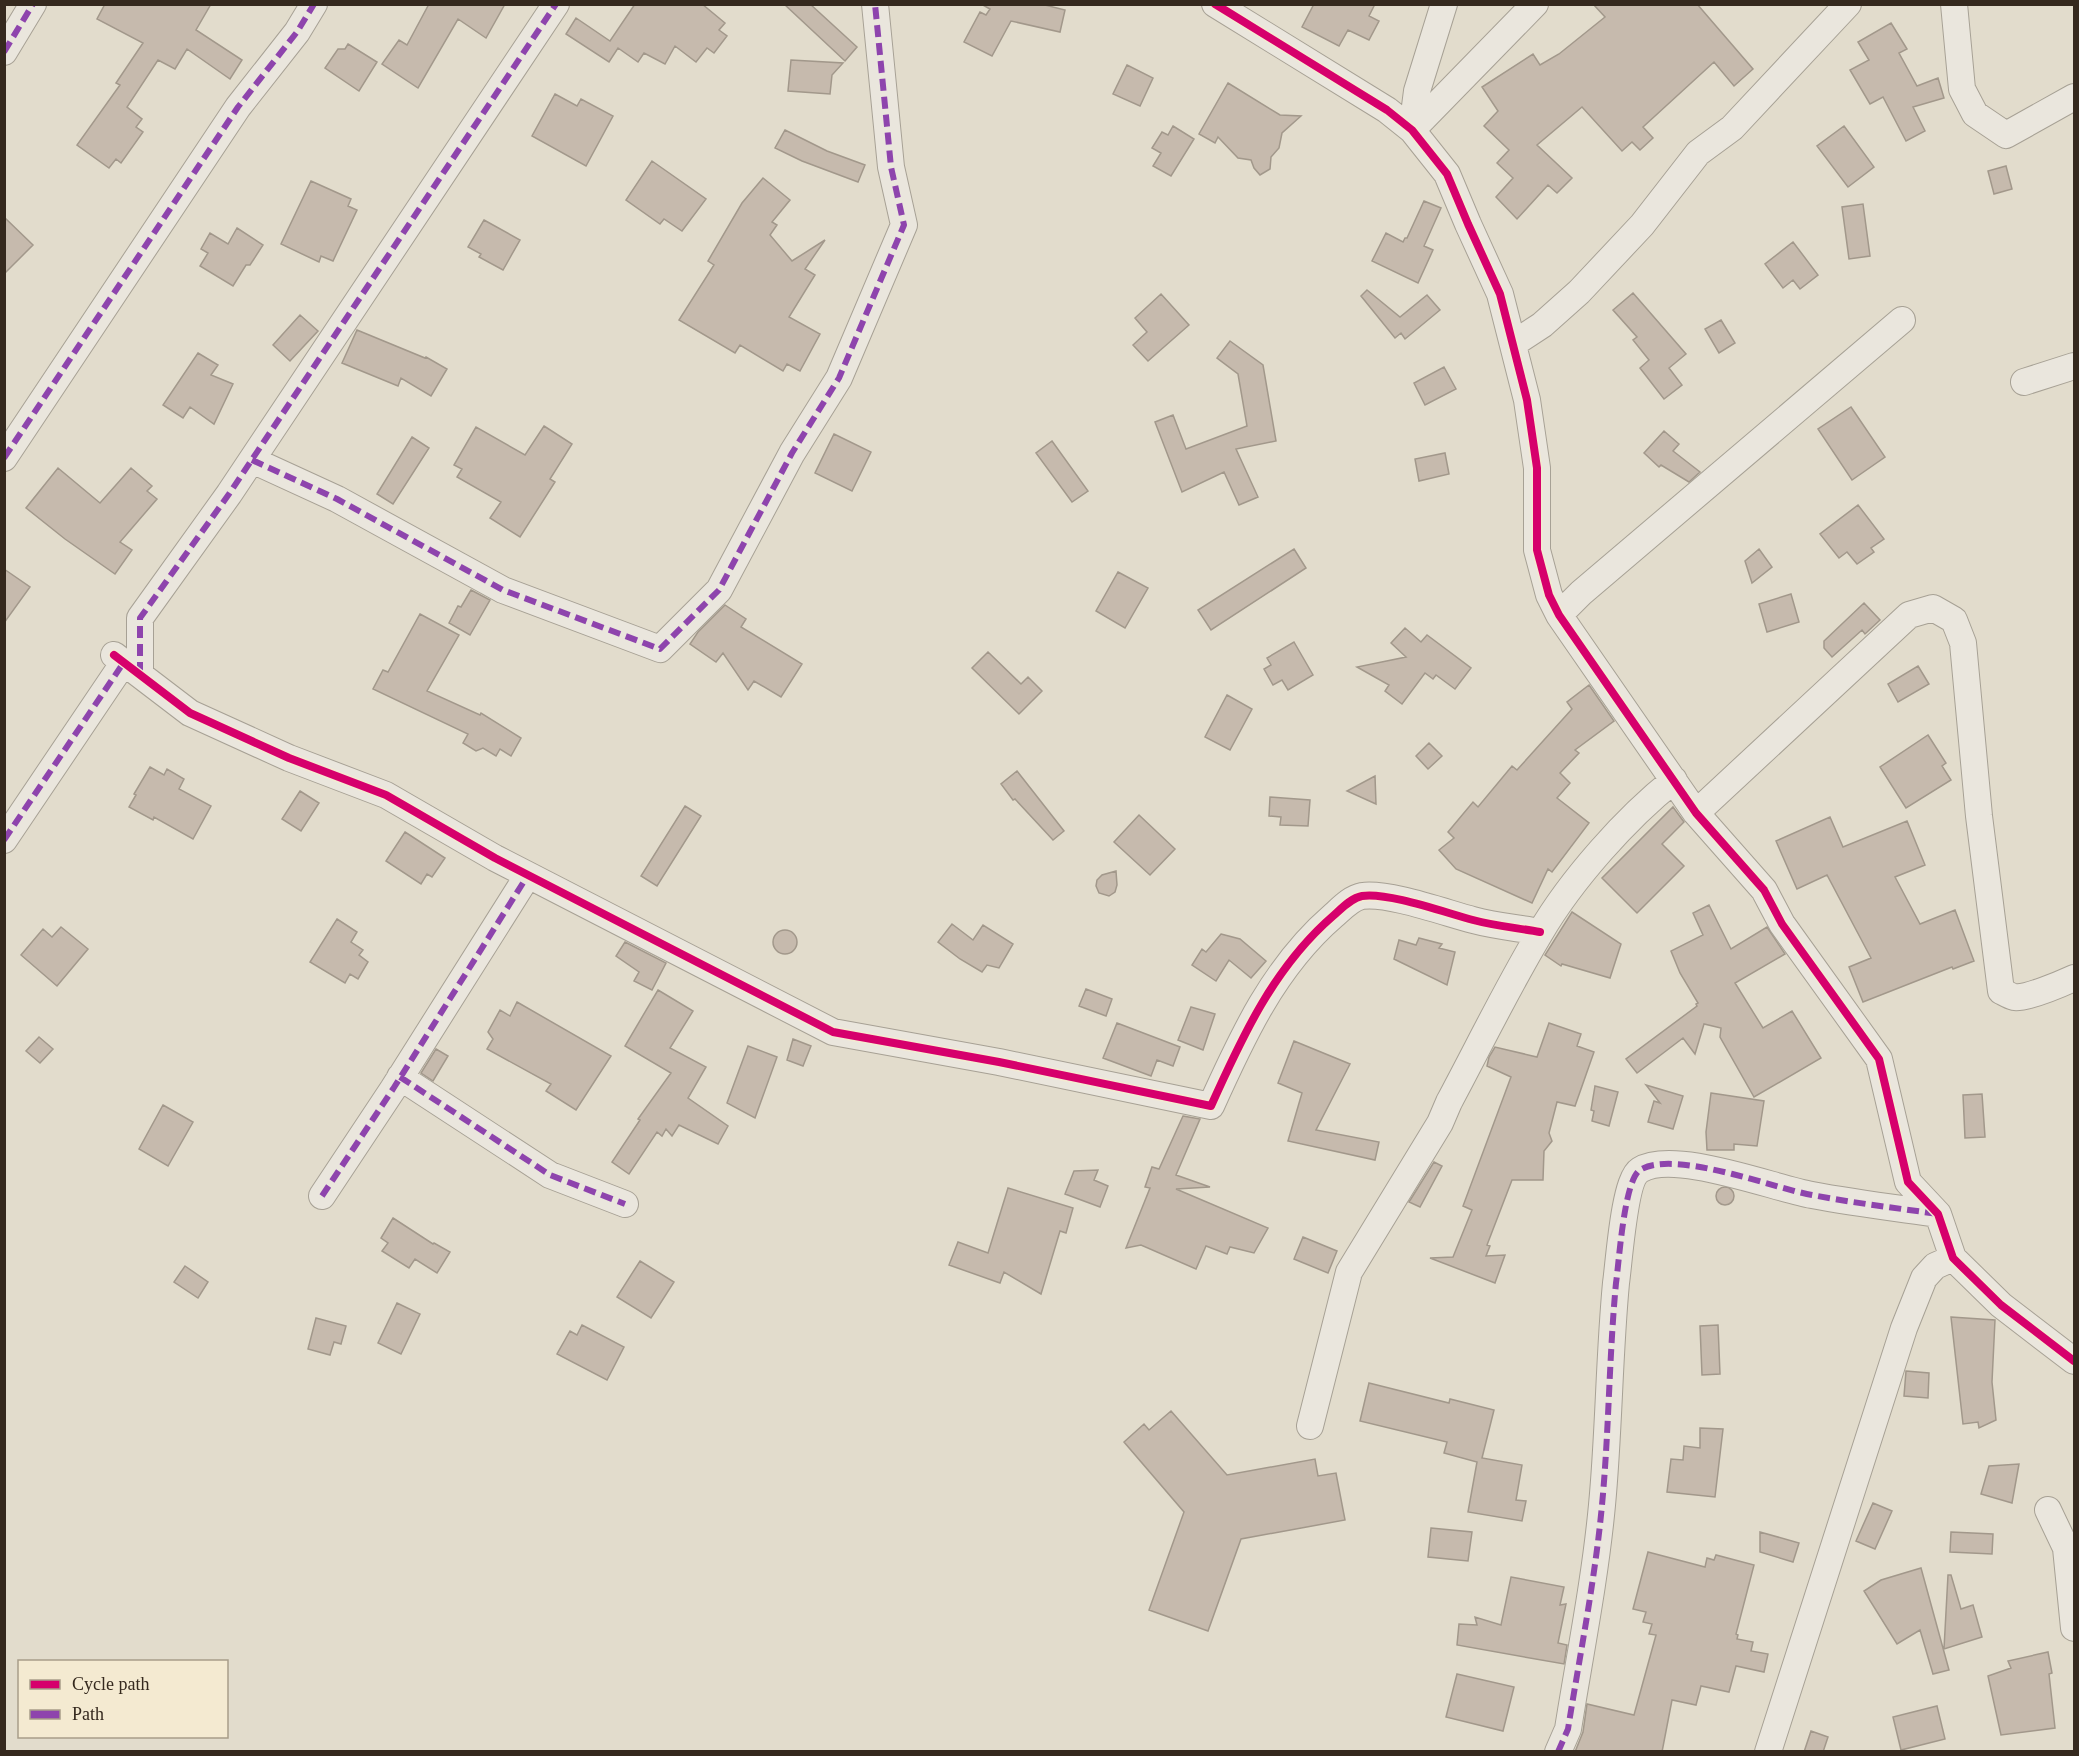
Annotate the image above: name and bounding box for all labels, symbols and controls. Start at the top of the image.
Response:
legend [18,1660,228,1738]
text: Cycle path [72,1674,149,1694]
text: Path [72,1704,104,1724]

